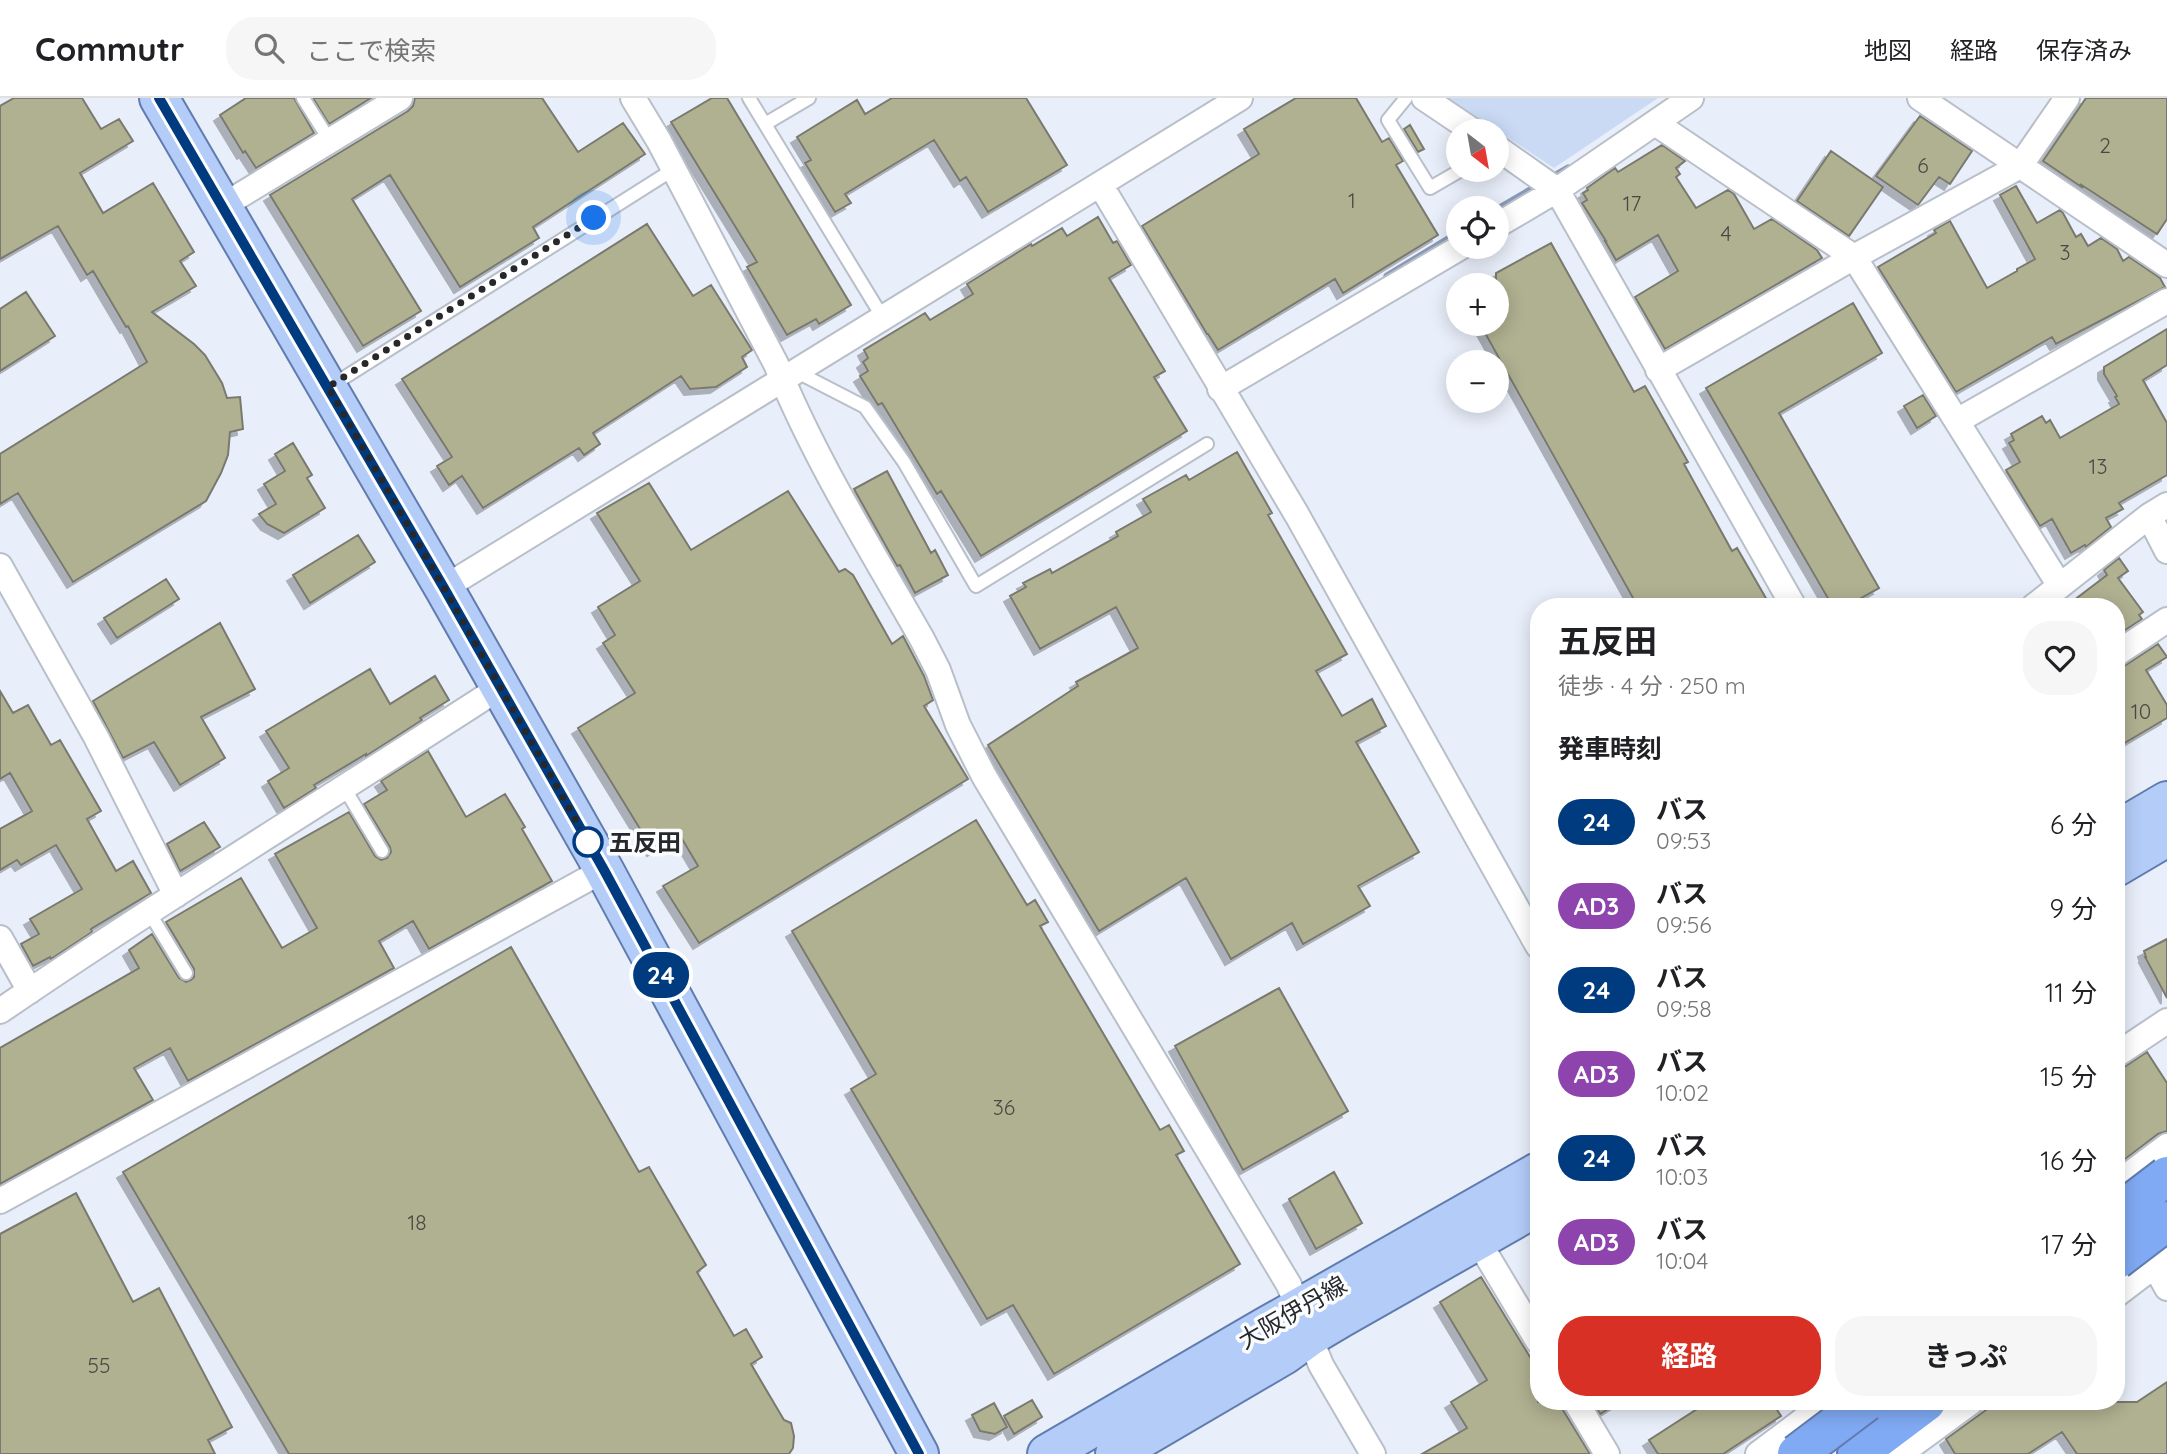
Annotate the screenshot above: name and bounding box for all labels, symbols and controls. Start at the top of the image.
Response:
search box [226,17,716,80]
text: Commutr [35,28,184,69]
icon: search [250,29,288,67]
text: ここで検索 [306,34,436,67]
text: 地図 [1864,35,1912,65]
text: 経路 [1950,35,1998,65]
text: 保存済み [2036,35,2132,65]
north arrow [1446,119,1508,182]
map controls [1446,119,1509,413]
house number: 2 [2099,132,2111,158]
house number: 6 [1917,152,1929,178]
house number: 1 [1348,187,1356,213]
house number: 17 [1623,190,1641,216]
button: locate [1446,196,1509,259]
your location [576,200,611,235]
house number: 4 [1720,220,1732,246]
house number: 3 [2059,239,2071,265]
button: + [1446,273,1509,336]
button: − [1446,350,1509,413]
house number: 13 [2089,453,2107,479]
text: 五反田 [1558,620,1657,661]
button: heart [2023,621,2097,695]
text: 徒歩 · 4 分 · 250 m [1558,671,1746,700]
house number: 10 [2131,698,2151,724]
text: 発車時刻 [1558,732,1662,765]
text: バス [1656,793,1708,826]
text: 24 [1583,807,1610,837]
text: 6 分 [2050,808,2097,841]
text: 09:53 [1656,826,1711,855]
marker: 五反田 [573,827,603,857]
place label: 五反田 [609,827,681,857]
text: バス [1656,877,1708,910]
text: AD3 [1574,891,1619,921]
text: 9 分 [2049,892,2097,925]
text: 09:56 [1656,910,1712,939]
line badge: 24 [630,952,692,998]
text: 24 [647,960,675,990]
text: バス [1656,961,1708,994]
text: 24 [1583,975,1610,1005]
text: 11 分 [2045,976,2097,1009]
text: 09:58 [1656,994,1712,1023]
text: バス [1656,1045,1708,1078]
text: AD3 [1574,1059,1619,1089]
text: 15 分 [2040,1060,2097,1093]
text: 10:02 [1656,1078,1709,1107]
house number: 36 [993,1094,1015,1120]
text: バス [1656,1129,1708,1162]
text: 24 [1583,1143,1610,1173]
text: 16 分 [2040,1144,2097,1177]
text: 10:03 [1656,1162,1708,1191]
house number: 18 [407,1209,427,1235]
text: バス [1656,1213,1708,1246]
text: AD3 [1574,1227,1619,1257]
text: 17 分 [2041,1228,2097,1261]
text: 10:04 [1656,1246,1708,1275]
street label: 大阪伊丹線 [1233,1269,1351,1355]
button: 経路 [1558,1316,1821,1396]
button: きっぷ [1835,1316,2097,1396]
house number: 55 [88,1352,110,1378]

